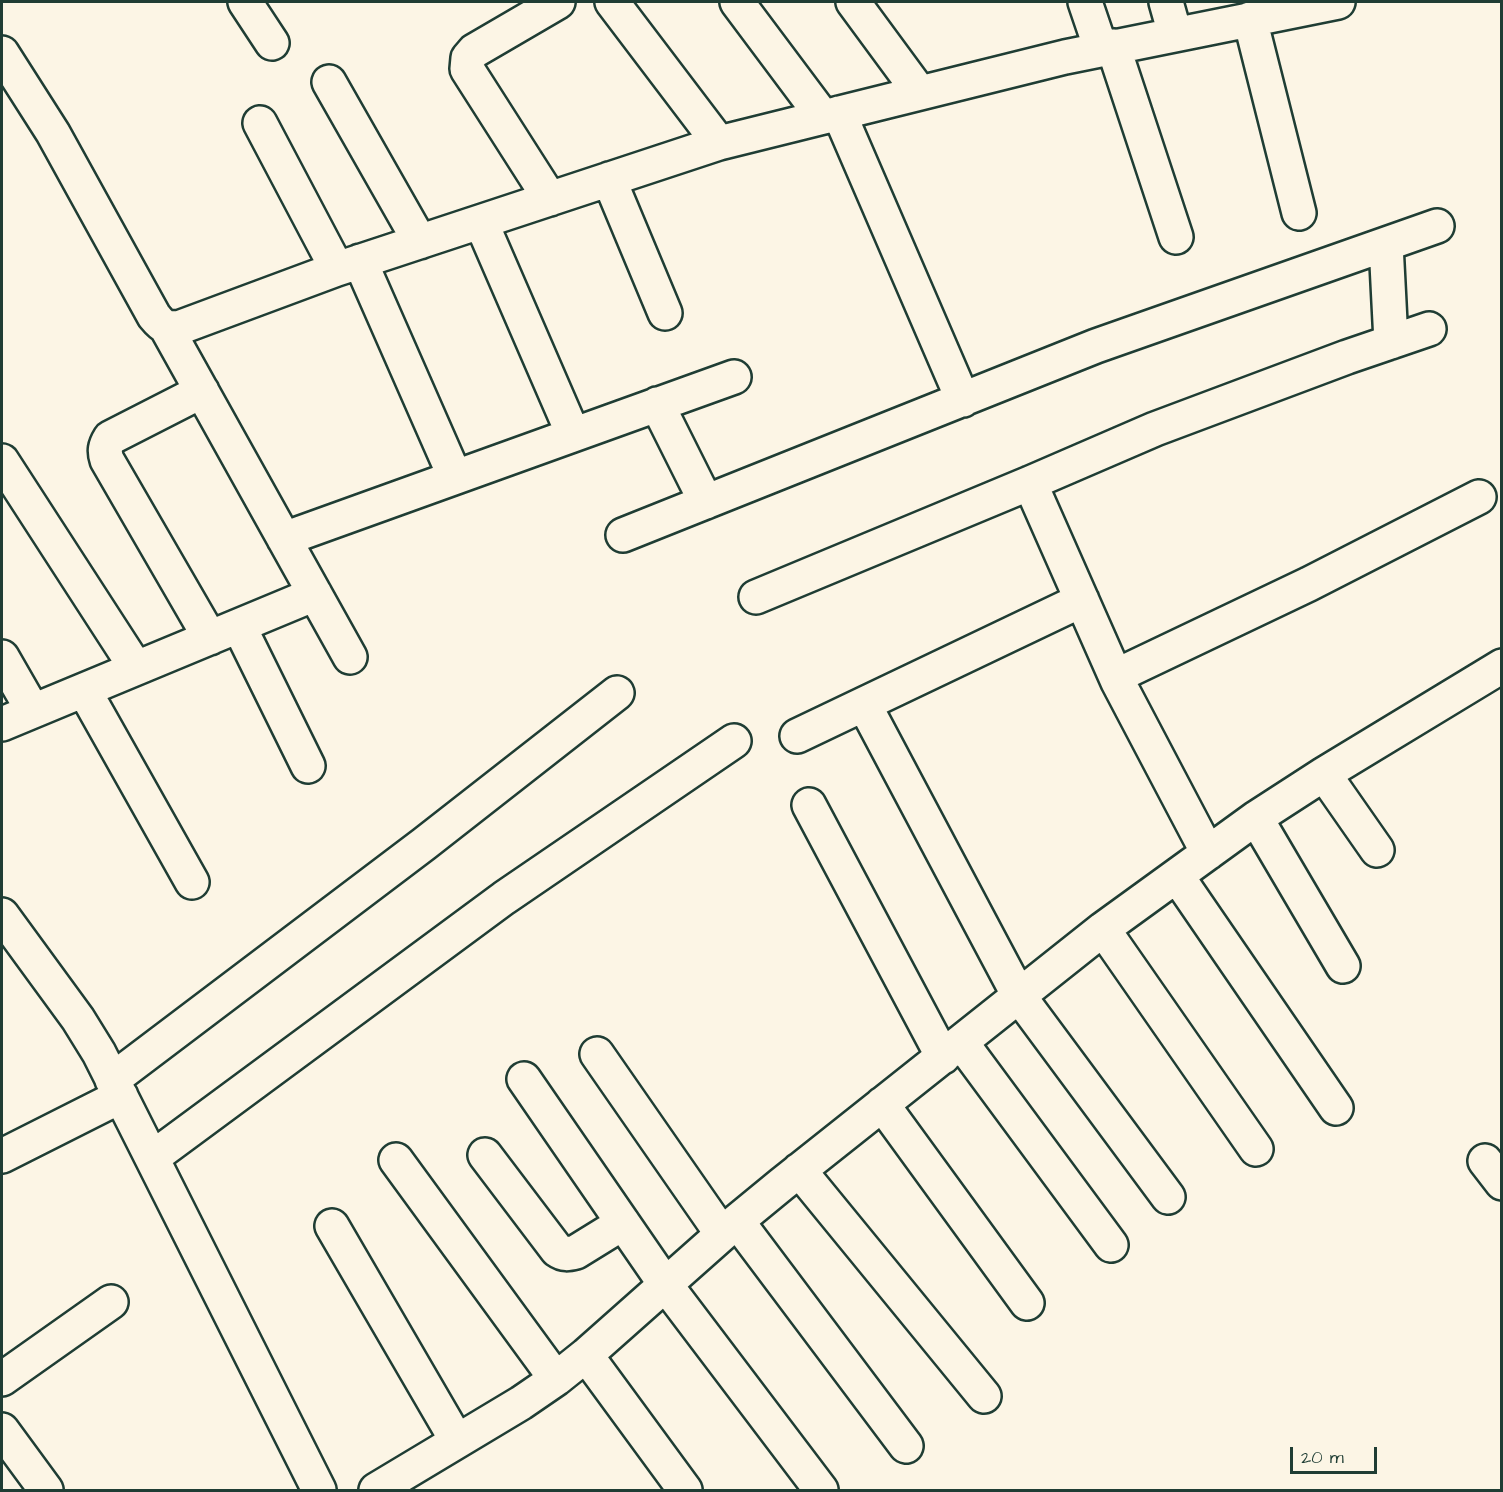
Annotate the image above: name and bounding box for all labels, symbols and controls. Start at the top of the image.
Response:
scale bar [1293,1435,1380,1473]
text: 20 m [1301,1445,1344,1470]

